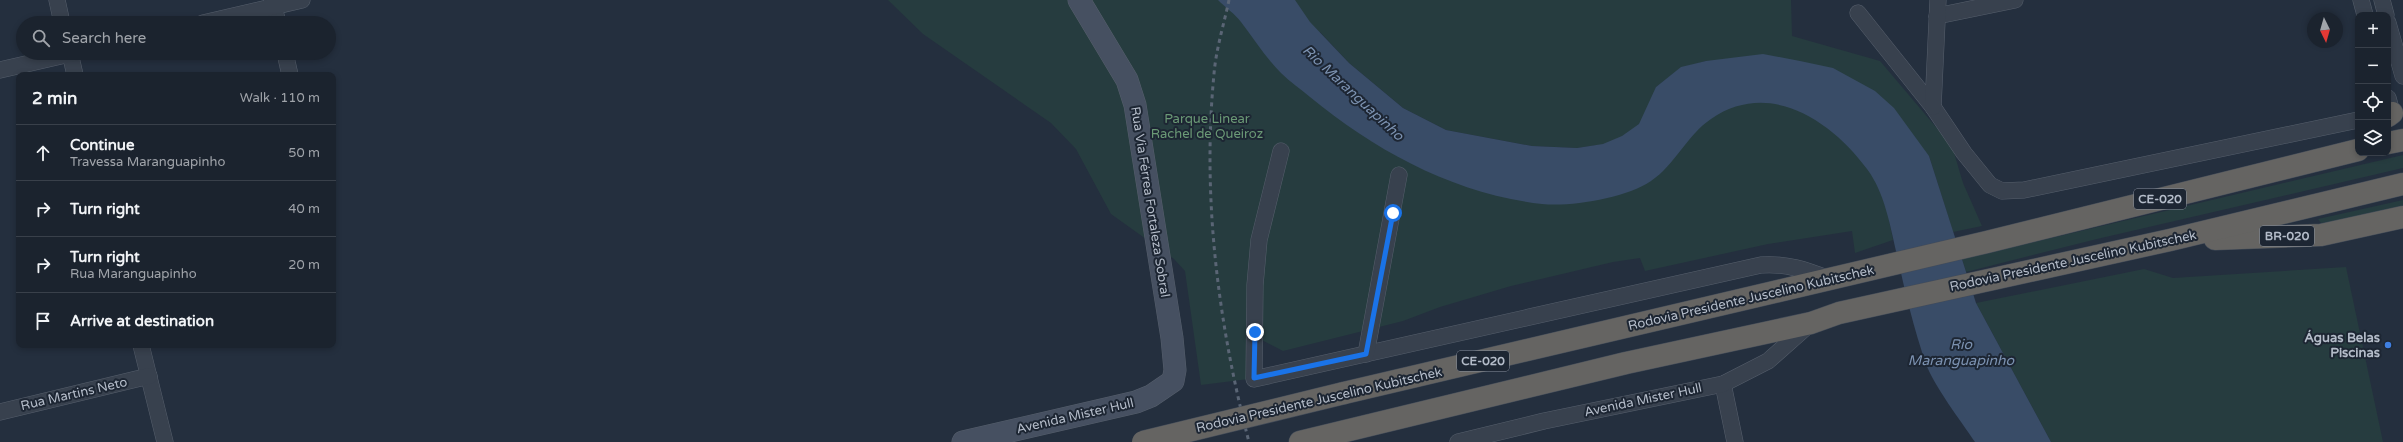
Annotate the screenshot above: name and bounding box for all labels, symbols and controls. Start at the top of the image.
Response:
north arrow [2307,12,2343,48]
map controls [2355,12,2391,156]
button: + [2355,12,2391,48]
search box [16,16,336,60]
icon: search [30,27,52,49]
text: Search here [62,29,146,47]
water label: Rio Maranguapinho [1299,42,1408,145]
button: − [2355,48,2391,84]
button: locate [2355,84,2391,120]
text: 2 min [32,88,77,109]
text: Walk · 110 m [240,90,320,106]
street label: Rua Via Férrea Fortaleza Sobral [1127,105,1173,299]
park label: Parque Linear Rachel de Queiroz [1151,111,1263,142]
button: layers [2355,120,2391,156]
text: Continue [70,136,134,154]
icon: ahead [32,142,54,164]
text: 50 m [288,145,320,161]
text: Travessa Maranguapinho [70,154,225,170]
road number: CE-020 [2134,189,2186,209]
icon: right [32,198,54,220]
text: Turn right [70,200,140,218]
text: 40 m [288,201,320,217]
route start [1384,204,1402,222]
road number: BR-020 [2260,226,2314,246]
street label: Rodovia Presidente Juscelino Kubitschek [1948,227,2198,295]
text: Turn right [70,248,140,266]
icon: right [32,254,54,276]
text: 20 m [288,257,320,273]
street label: Rodovia Presidente Juscelino Kubitschek [1626,262,1876,334]
text: Rua Maranguapinho [70,266,197,282]
icon: arrive [32,310,54,332]
text: Arrive at destination [70,312,214,330]
route end [1246,323,1264,341]
place label: Águas Belas Piscinas [2304,329,2380,361]
water label: Rio Maranguapinho [1908,336,2016,369]
marker: Águas Belas Piscinas [2383,340,2393,350]
road number: CE-020 [1457,351,1509,371]
street label: Rodovia Presidente Juscelino Kubitschek [1194,364,1444,436]
street label: Rua Martins Neto [19,374,129,414]
street label: Avenida Mister Hull [1583,380,1703,420]
street label: Avenida Mister Hull [1015,395,1135,437]

